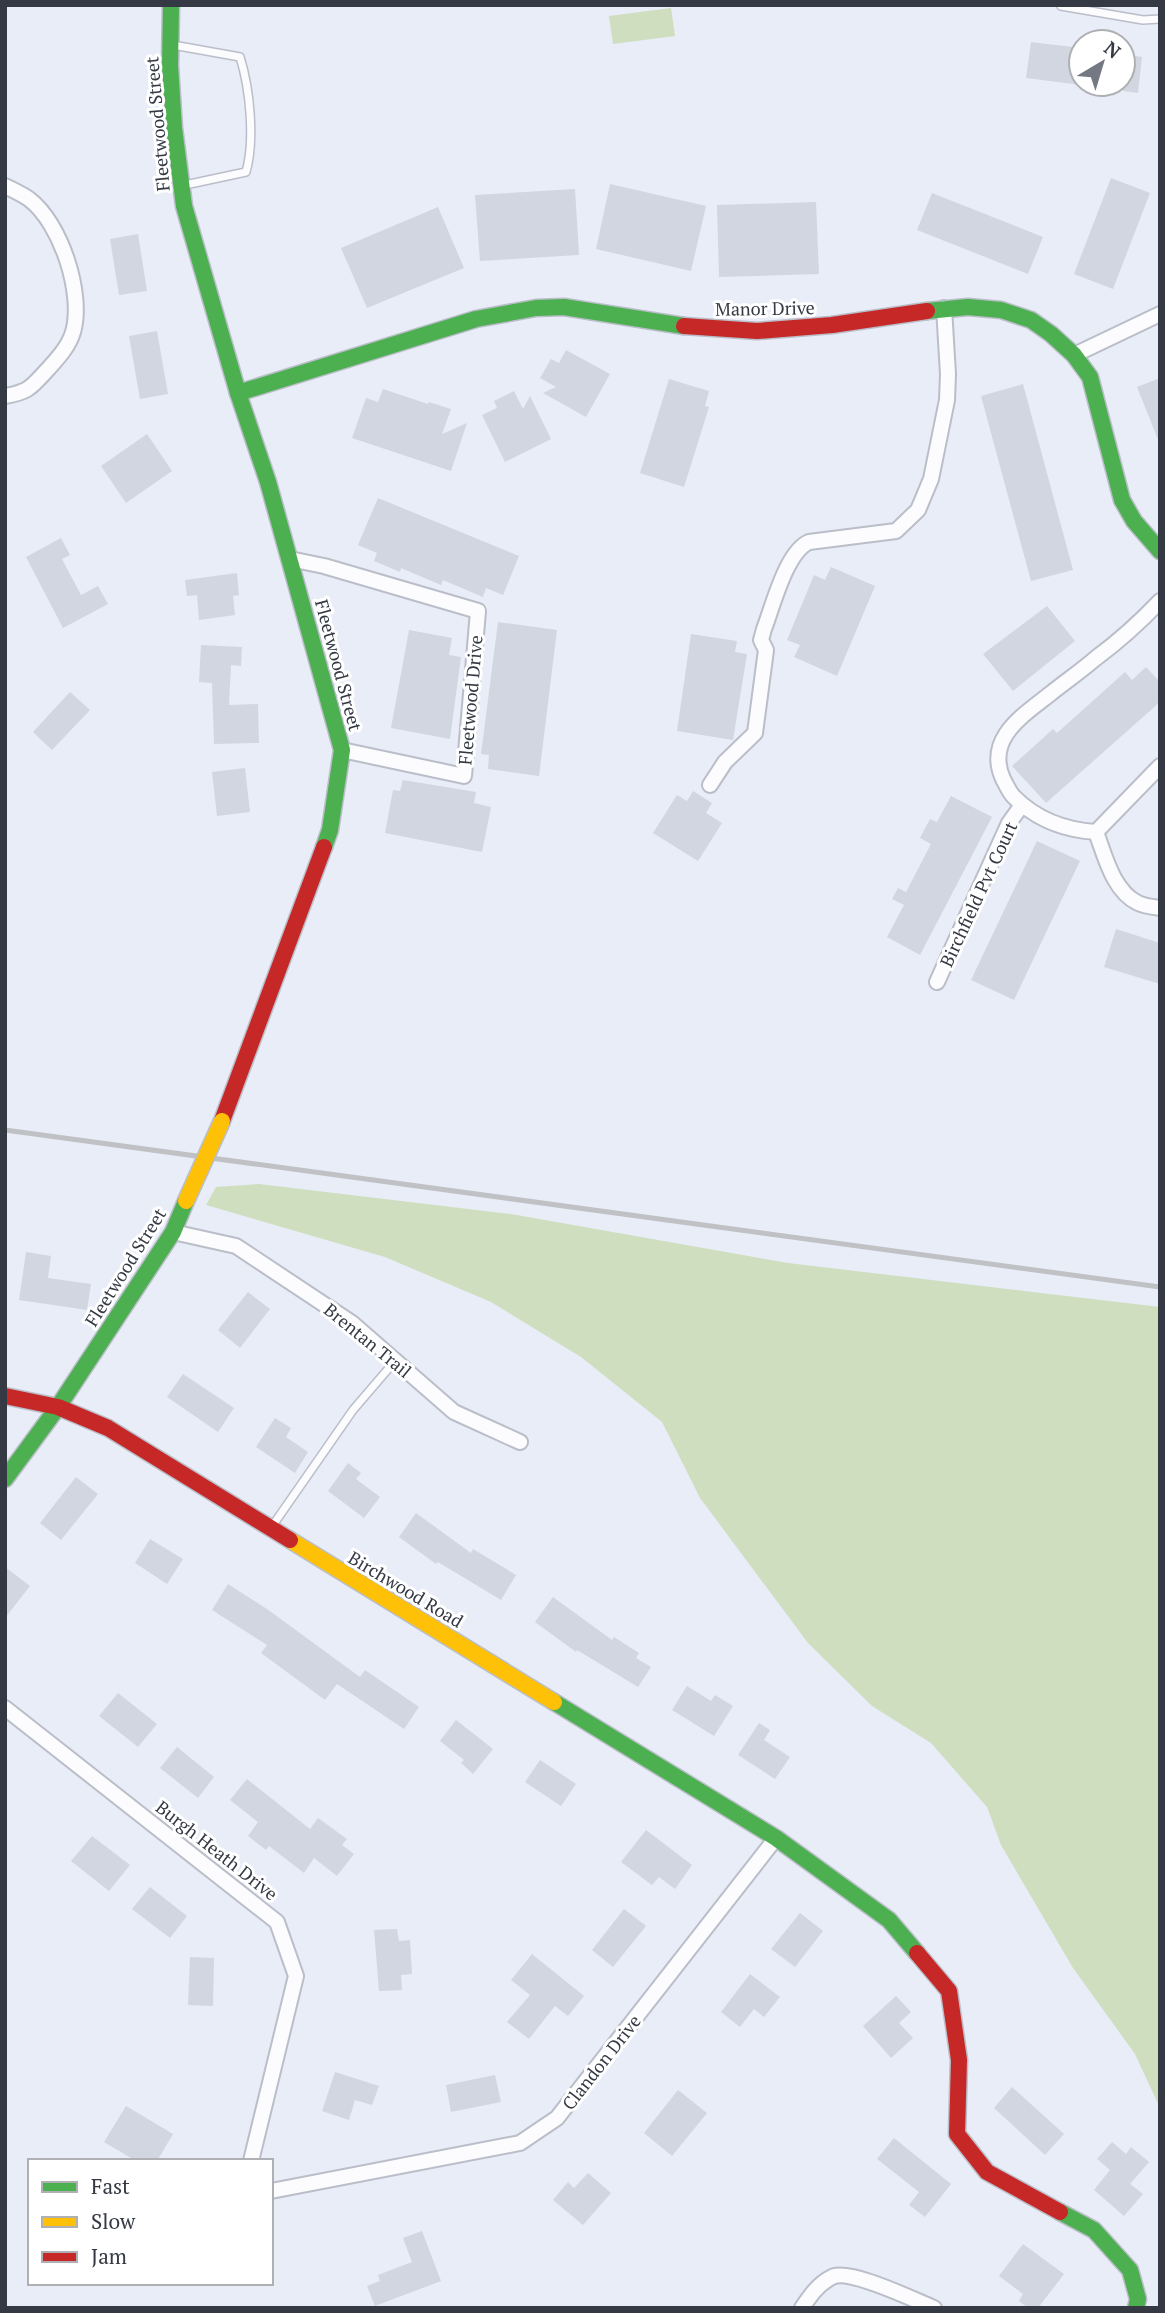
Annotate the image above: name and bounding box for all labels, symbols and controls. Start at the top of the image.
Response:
north arrow [1067,28,1137,98]
text: N [1099,35,1127,64]
street label: Fleetwood Street [139,55,175,192]
street label: Manor Drive [715,295,815,321]
street label: Fleetwood Street [310,597,368,734]
street label: Fleetwood Drive [452,634,488,766]
street label: Birchfield Pvt Court [934,817,1022,971]
street label: Fleetwood Street [79,1203,171,1331]
street label: Brentan Trail [319,1297,417,1383]
street label: Birchwood Road [344,1545,468,1633]
street label: Burgh Heath Drive [151,1795,283,1905]
street label: Clandon Drive [556,2009,646,2115]
legend [28,2159,273,2285]
text: Fast [91,2172,130,2200]
text: Slow [91,2207,136,2235]
text: Jam [91,2242,127,2270]

